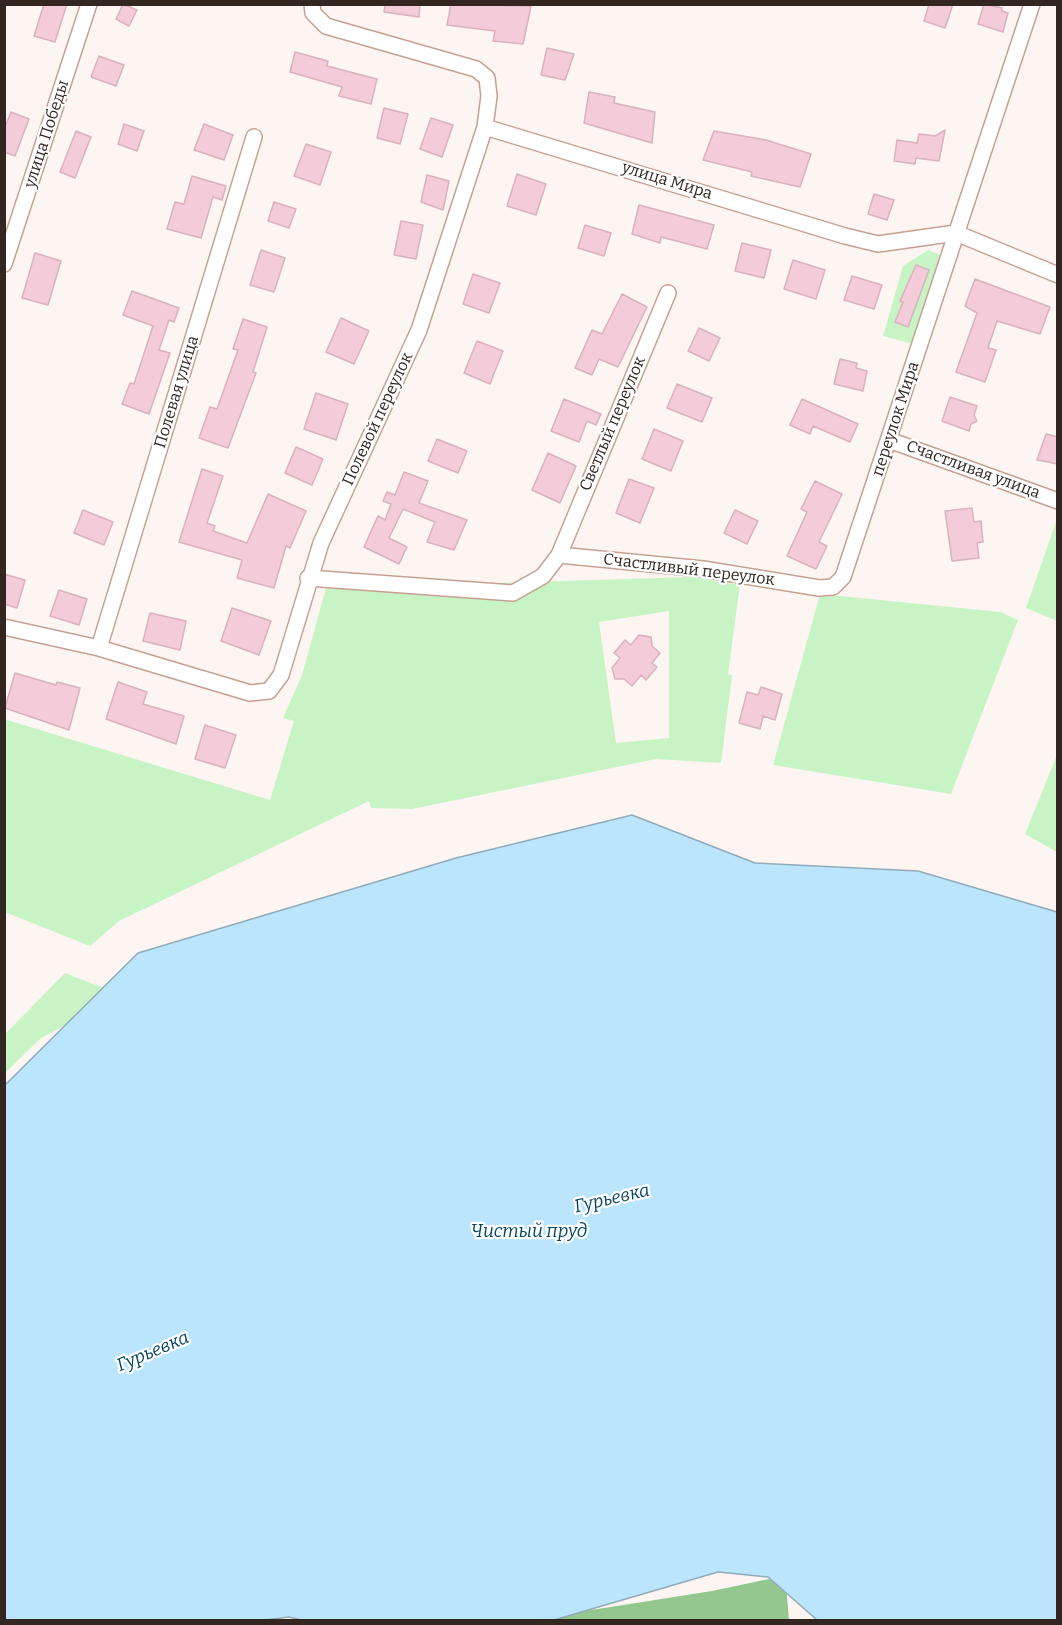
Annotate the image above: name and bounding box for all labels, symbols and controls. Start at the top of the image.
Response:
street label: улица Победы [21,78,73,190]
street label: улица Мира [619,158,715,204]
street label: Полевая улица [151,334,203,450]
street label: Полевой переулок [339,349,417,489]
street label: Светлый переулок [576,354,650,494]
street label: переулок Мира [868,359,924,479]
street label: Счастливая улица [903,437,1043,503]
street label: Счастливый переулок [602,550,776,590]
water label: Гурьевка [572,1180,652,1218]
water label: Чистый пруд [471,1221,587,1243]
water label: Гурьевка [113,1327,193,1377]

